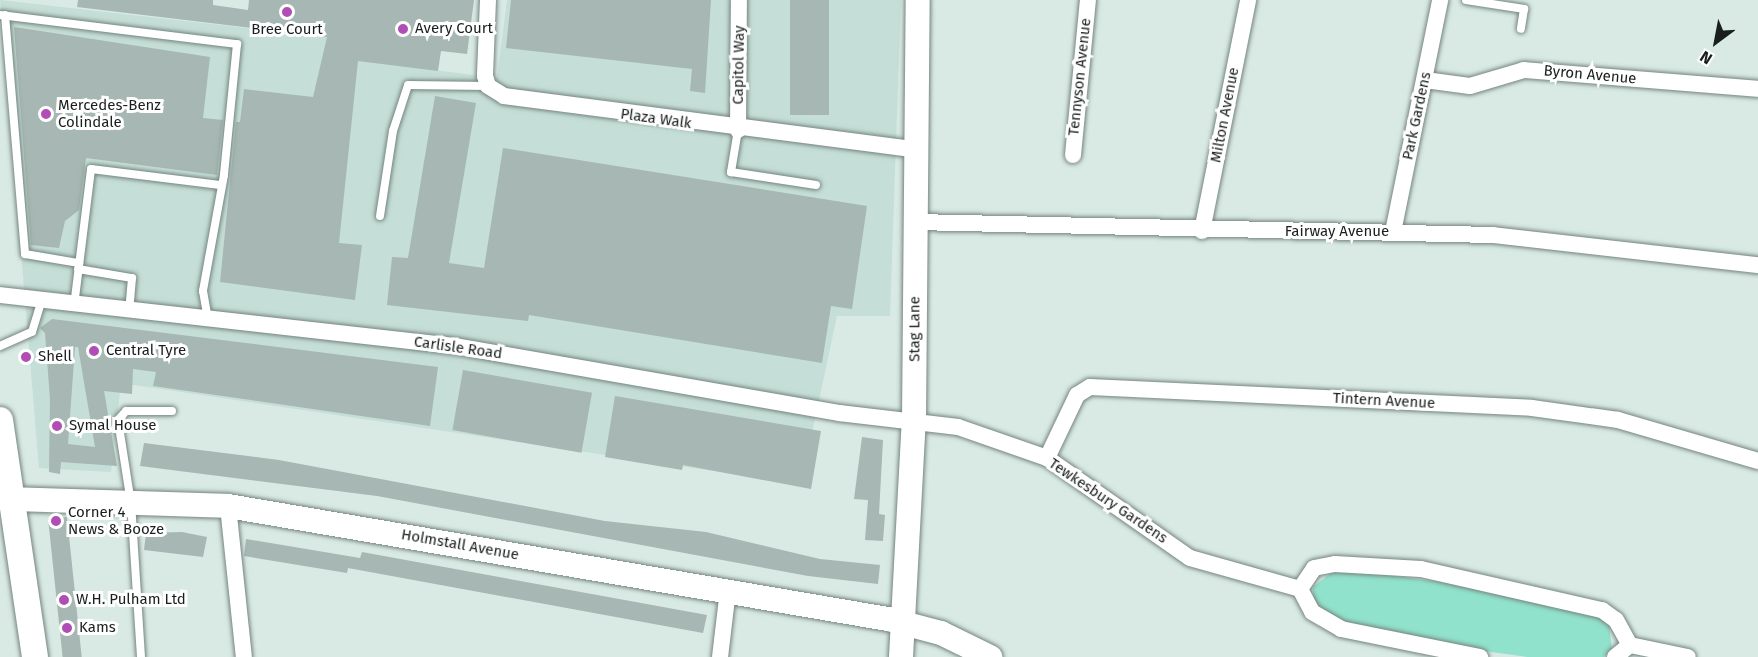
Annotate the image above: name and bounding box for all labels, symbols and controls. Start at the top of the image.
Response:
marker: Bree Court [280,5,294,19]
north arrow [1686,12,1746,72]
street label: Tennyson Avenue [1065,17,1095,137]
place label: Avery Court [415,20,493,38]
place label: Bree Court [251,21,323,39]
marker: Avery Court [396,22,410,36]
street label: Capitol Way [729,25,749,105]
text: N [1697,47,1716,69]
street label: Byron Avenue [1543,62,1637,88]
street label: Milton Avenue [1207,66,1243,164]
street label: Park Gardens [1399,70,1435,162]
place label: Mercedes-Benz Colindale [58,96,161,131]
street label: Plaza Walk [619,105,693,133]
marker: Mercedes-Benz Colindale [39,107,53,121]
street label: Fairway Avenue [1285,223,1389,241]
street label: Stag Lane [906,296,924,362]
street label: Carlisle Road [413,333,503,363]
place label: Central Tyre [106,342,186,360]
marker: Central Tyre [87,344,101,358]
place label: Shell [38,348,72,366]
marker: Shell [19,350,33,364]
street label: Tintern Avenue [1332,389,1436,413]
place label: Symal House [69,417,157,435]
marker: Symal House [50,419,64,433]
street label: Tewkesbury Gardens [1045,455,1171,547]
place label: Corner 4 News & Booze [68,503,164,538]
marker: Corner 4 News & Booze [49,514,63,528]
street label: Holmstall Avenue [400,526,520,564]
place label: W.H. Pulham Ltd [76,591,186,609]
marker: W.H. Pulham Ltd [57,593,71,607]
place label: Kams [79,619,116,637]
marker: Kams [60,621,74,635]

